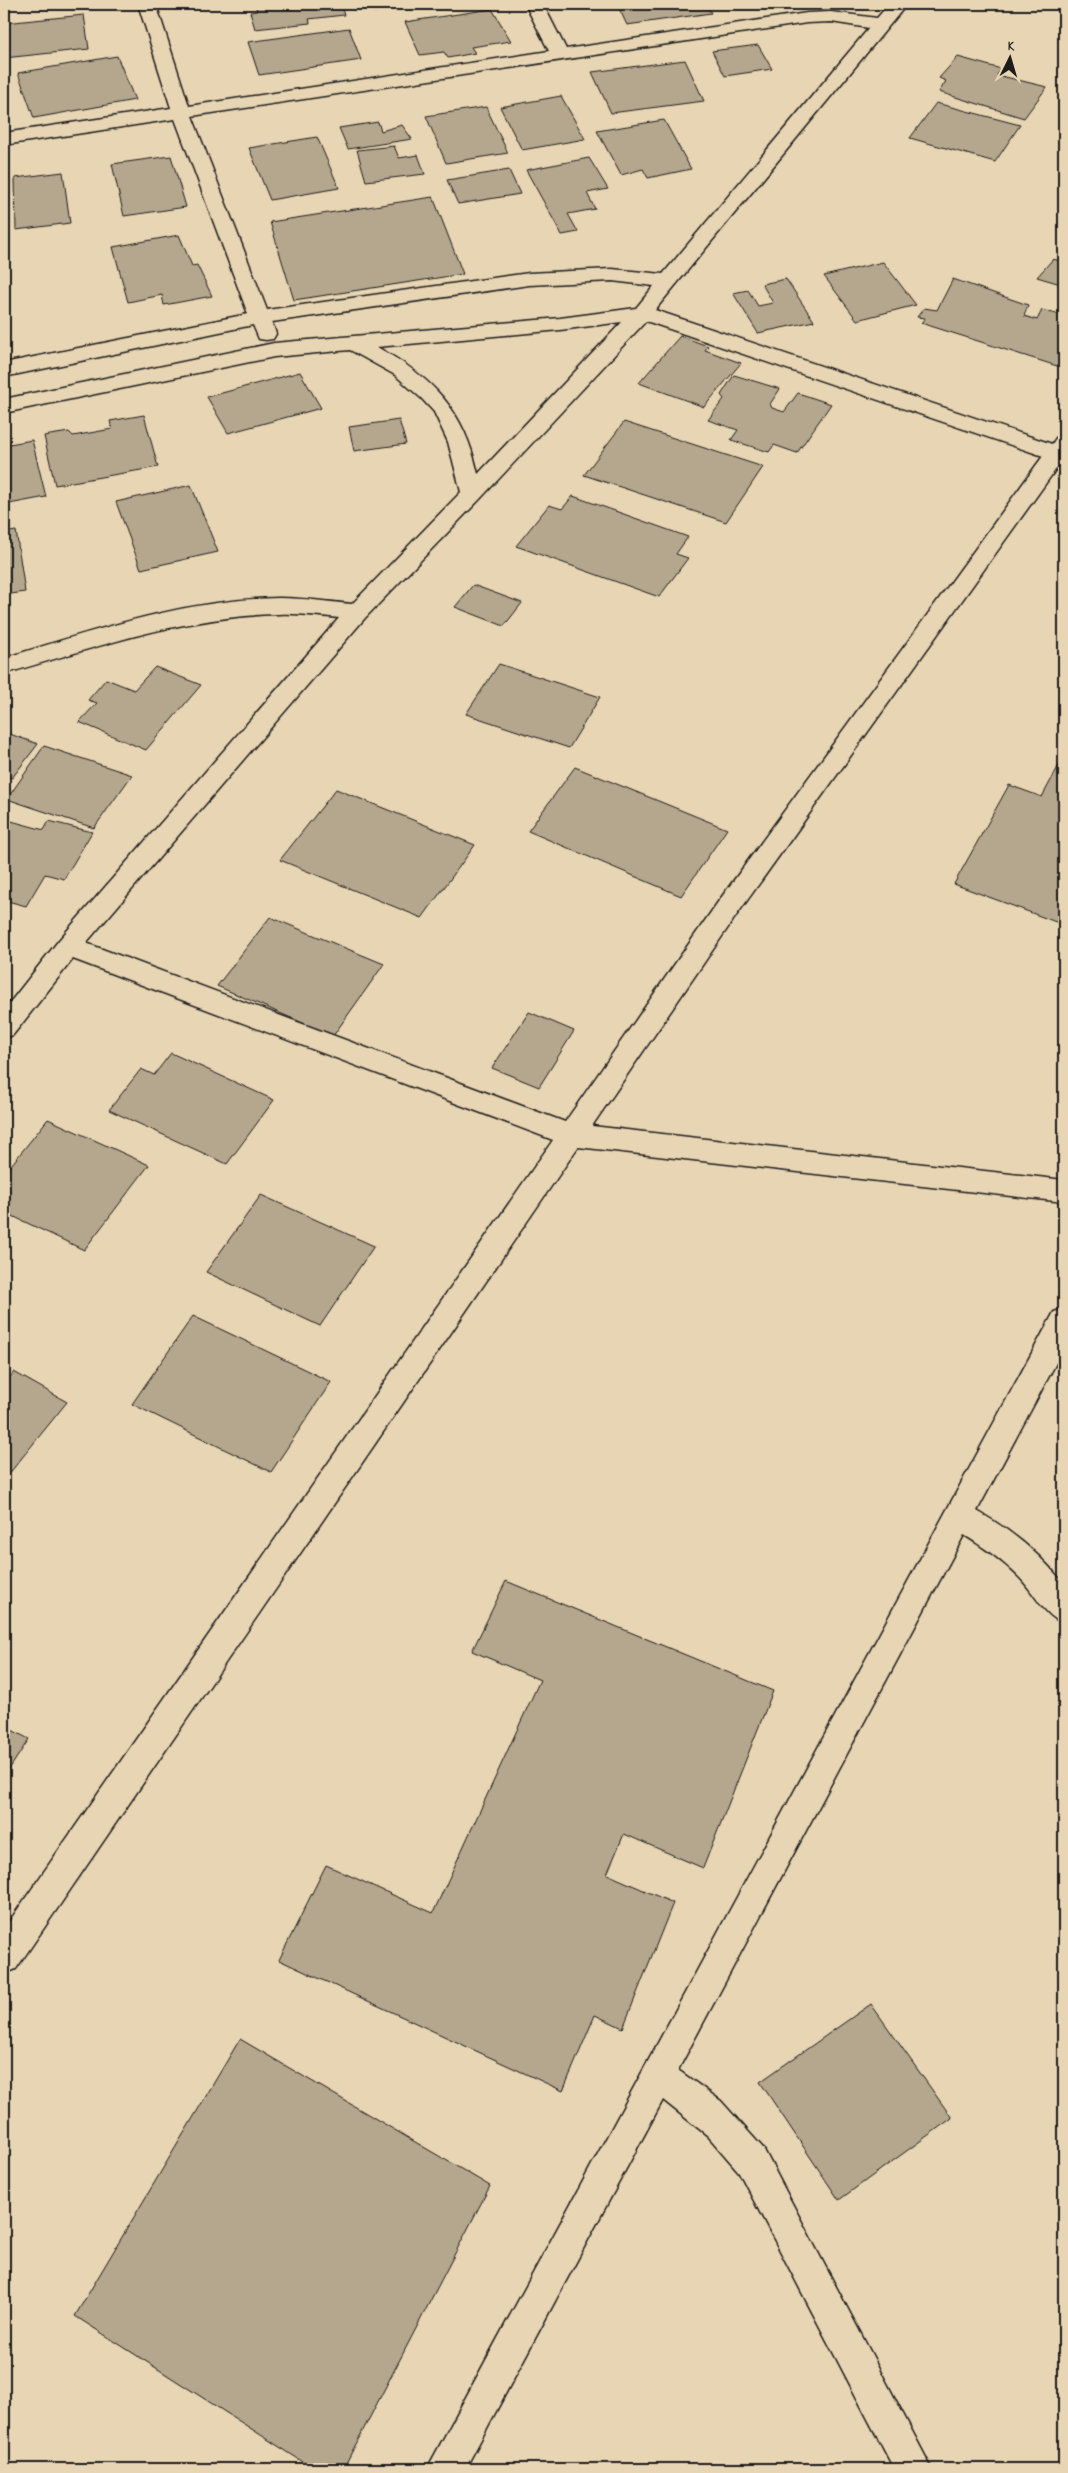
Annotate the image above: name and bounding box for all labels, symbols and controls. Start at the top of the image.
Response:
north arrow [986,32,1036,82]
text: K [1007,36,1017,57]

